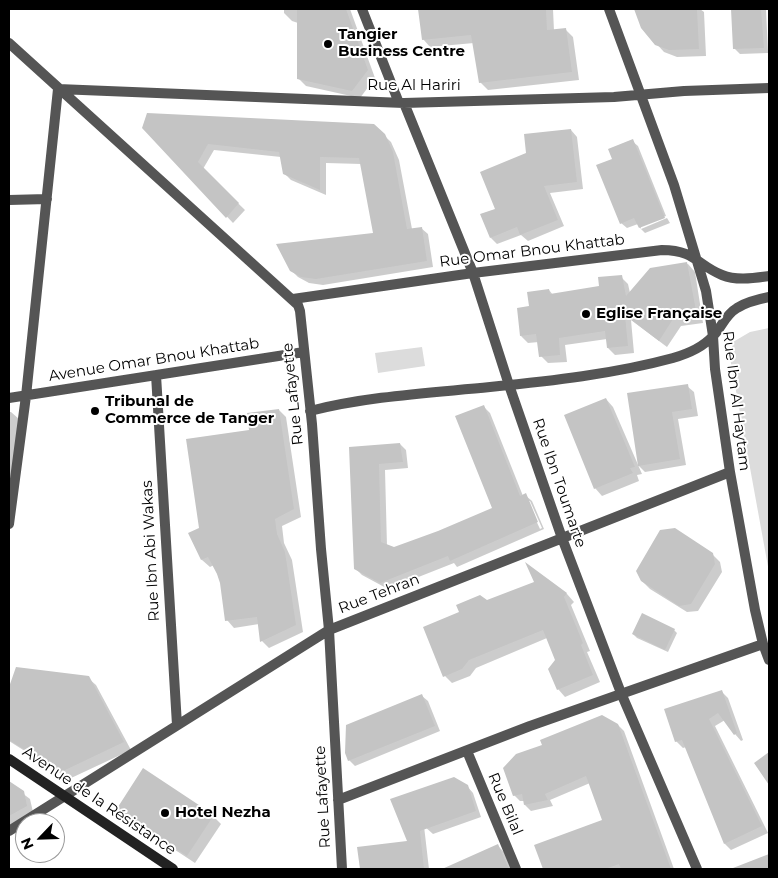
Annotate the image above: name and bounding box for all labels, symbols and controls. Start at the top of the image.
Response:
place label: Tangier Business Centre [338,26,465,61]
marker: Tangier Business Centre [322,38,334,50]
street label: Rue Al Hariri [367,77,461,95]
street label: Rue Omar Bnou Khattab [438,231,626,271]
place label: Eglise Française [596,305,722,323]
marker: Eglise Française [580,308,592,320]
street label: Rue Ibn Al Haytam [718,330,754,472]
street label: Avenue Omar Bnou Khattab [47,334,261,386]
street label: Rue Lafayette [279,342,307,446]
place label: Tribunal de Commerce de Tanger [105,393,274,428]
marker: Tribunal de Commerce de Tanger [89,405,101,417]
street label: Rue Ibn Toumarte [528,416,590,550]
street label: Rue Ibn Abi Wakas [138,480,164,622]
street label: Rue Tehran [336,570,422,618]
street label: Avenue de la Résistance [19,743,179,859]
street label: Rue Lafayette [311,745,335,849]
street label: Rue Bilal [484,770,526,838]
place label: Hotel Nezha [175,804,271,822]
marker: Hotel Nezha [159,807,171,819]
north arrow [15,813,65,863]
text: N [17,835,38,853]

